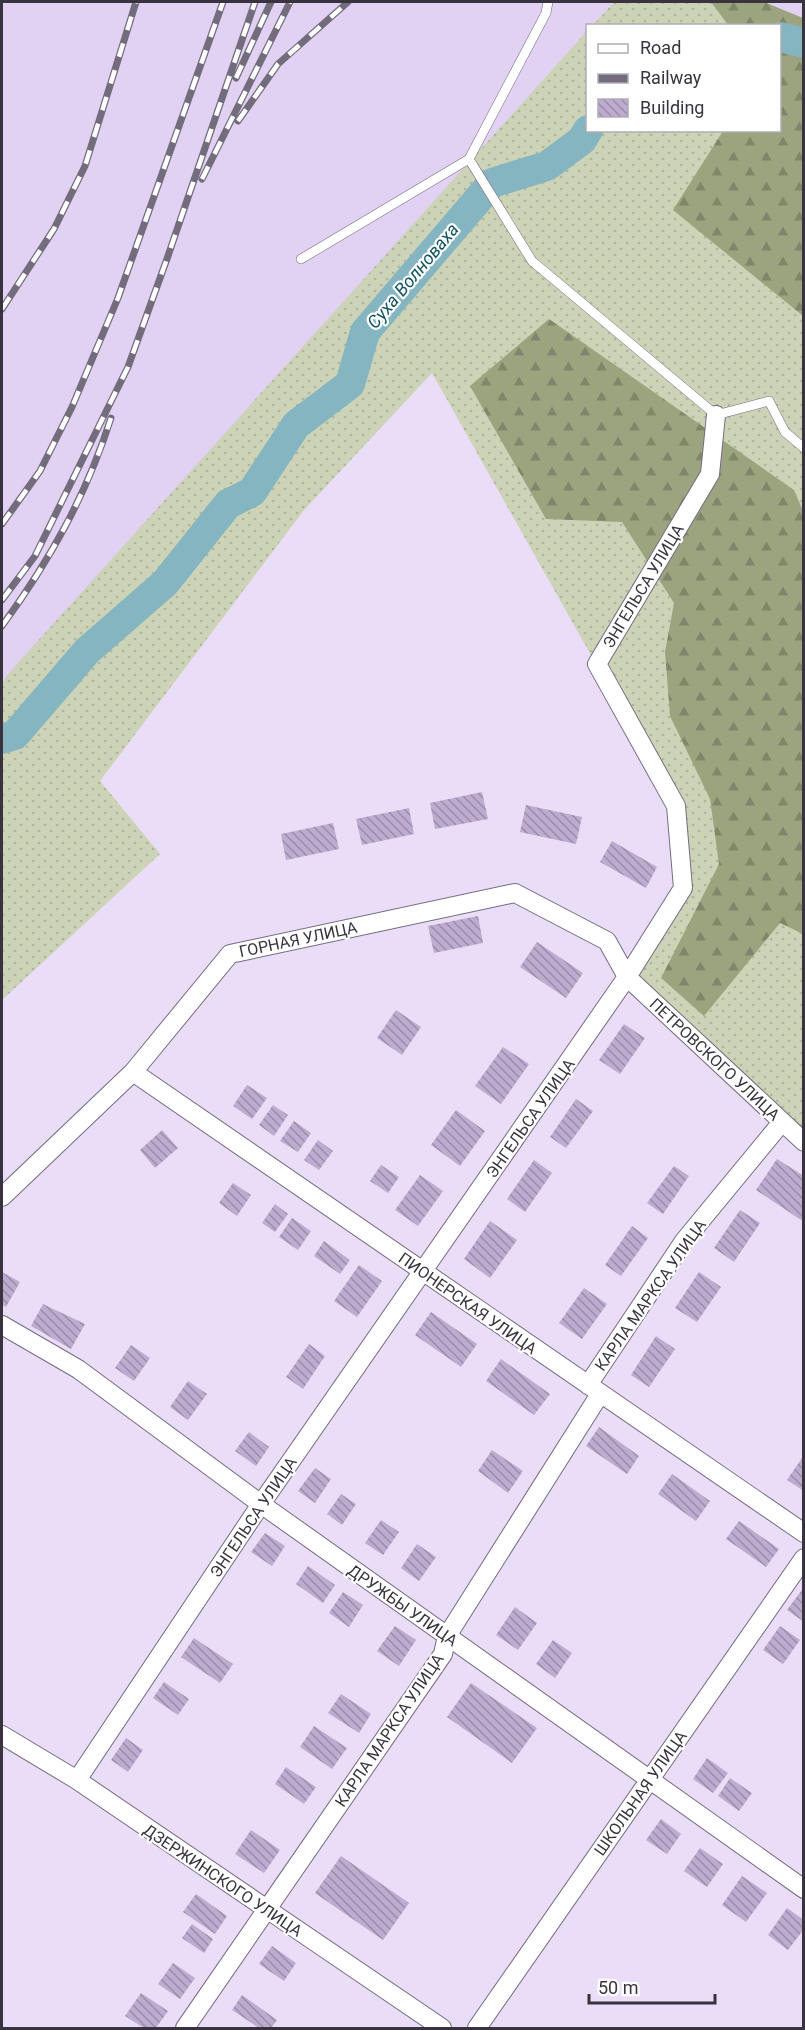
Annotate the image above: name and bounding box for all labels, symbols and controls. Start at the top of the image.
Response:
legend [586,24,781,132]
text: Road [640,37,681,58]
text: Railway [640,67,702,88]
text: Building [640,97,704,118]
water label: Суха Волноваха [363,219,463,332]
street label: ЭНГЕЛЬСА УЛИЦА [599,520,688,652]
street label: ГОРНАЯ УЛИЦА [237,918,359,961]
street label: ПЕТРОВСКОГО УЛИЦА [646,994,784,1125]
street label: ЭНГЕЛЬСА УЛИЦА [482,1055,579,1182]
street label: КАРЛА МАРКСА УЛИЦА [591,1215,710,1375]
street label: ПИОНЕРСКАЯ УЛИЦА [395,1248,541,1359]
street label: ЭНГЕЛЬСА УЛИЦА [206,1453,301,1581]
street label: ДРУЖБЫ УЛИЦА [344,1561,462,1651]
street label: КАРЛА МАРКСА УЛИЦА [331,1650,448,1810]
street label: ШКОЛЬНАЯ УЛИЦА [590,1727,691,1859]
street label: ДЗЕРЖИНСКОГО УЛИЦА [140,1820,306,1941]
scale bar [589,1967,715,2005]
text: 50 m [598,1977,638,1998]

